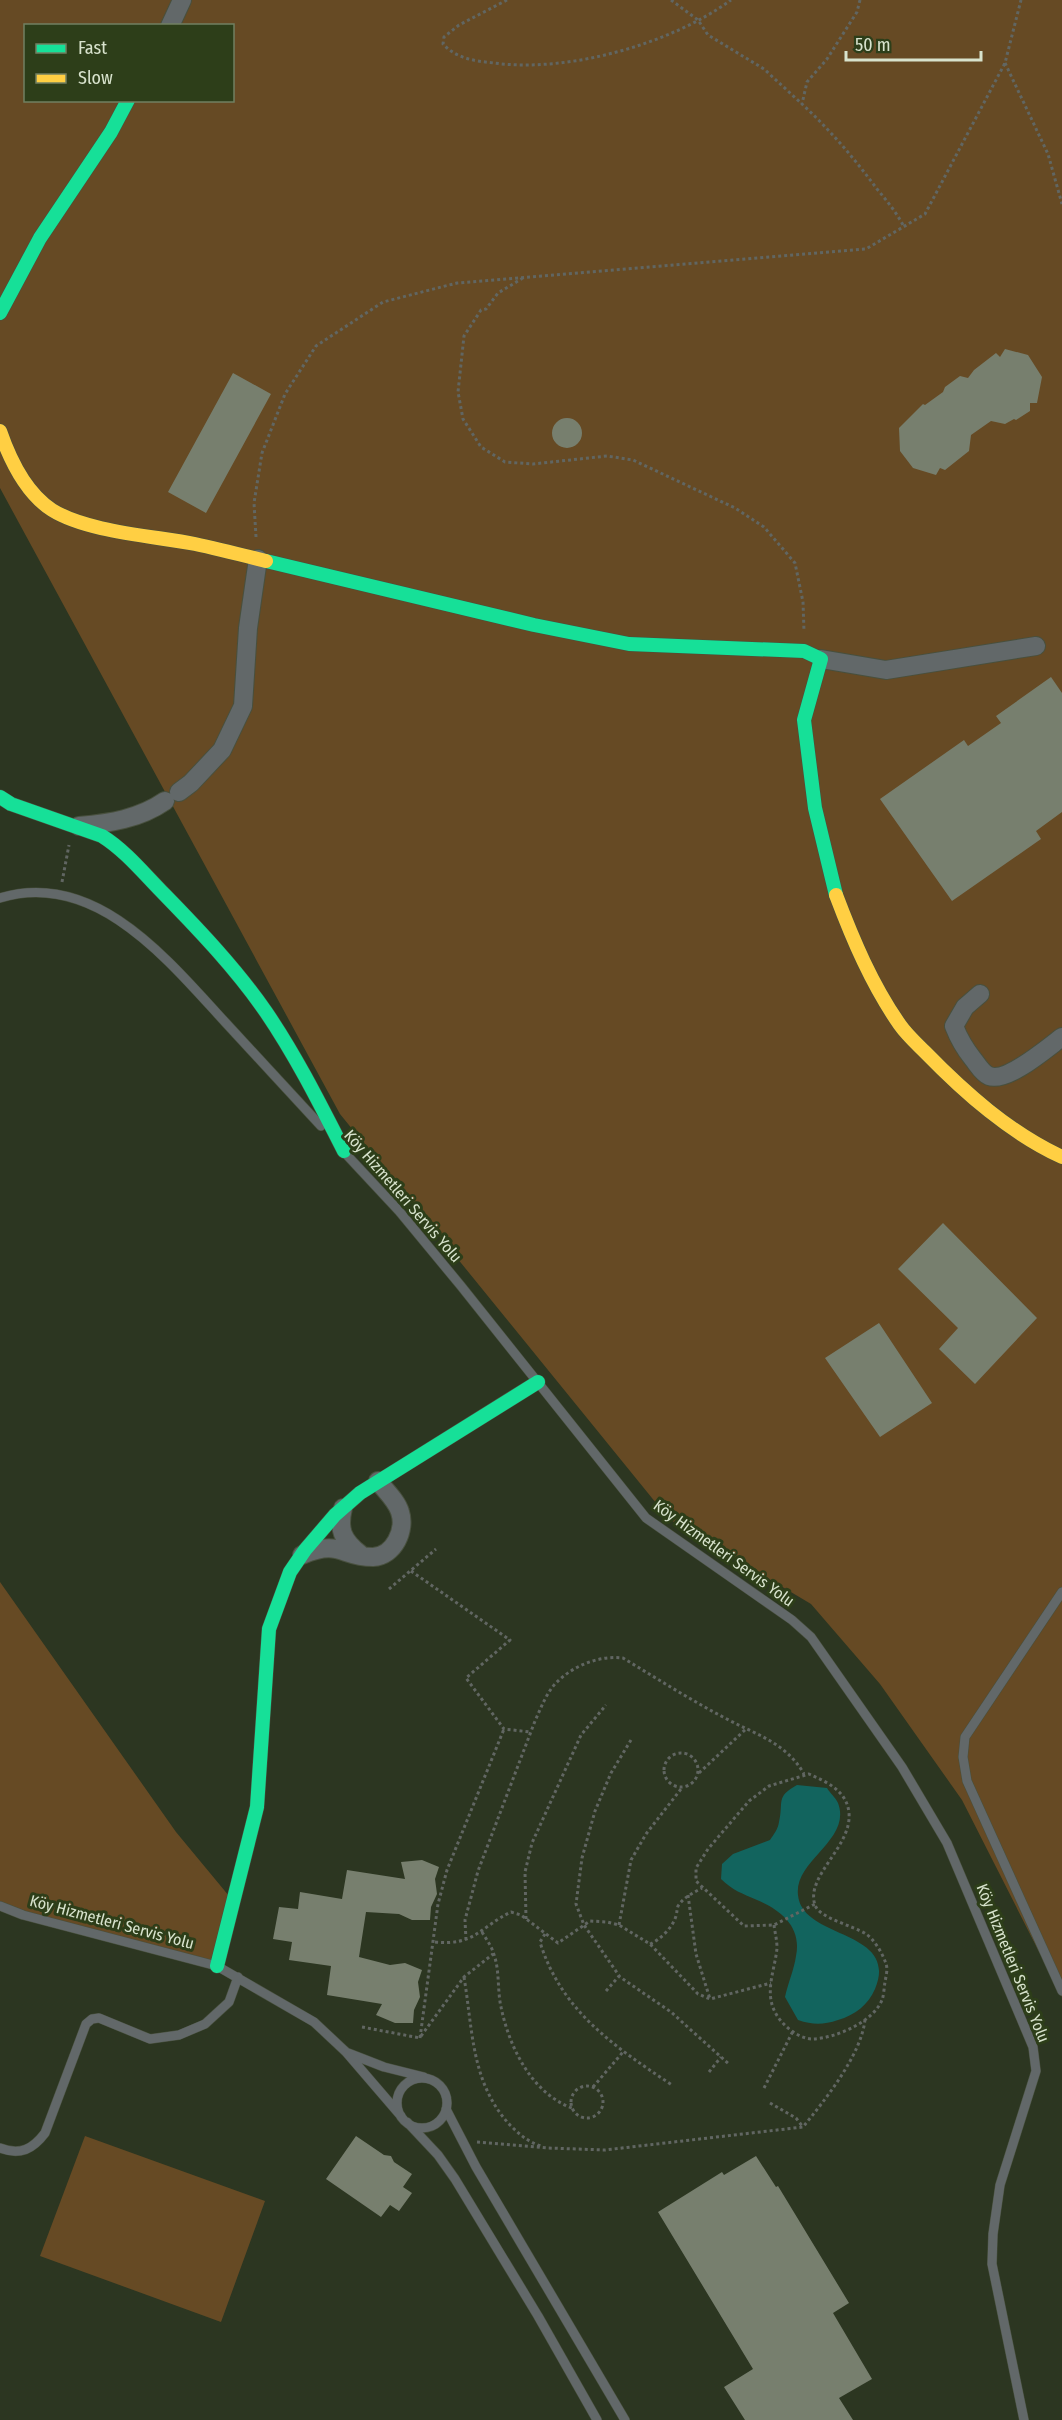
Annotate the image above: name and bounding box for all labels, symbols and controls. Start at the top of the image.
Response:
legend [24,24,234,102]
scale bar [846,24,981,62]
text: 50 m [855,34,891,56]
text: Fast [78,37,107,59]
text: Slow [78,67,113,89]
street label: Köy Hizmetleri Servis Yolu [340,1126,466,1266]
street label: Köy Hizmetleri Servis Yolu [650,1496,798,1610]
street label: Köy Hizmetleri Servis Yolu [972,1881,1054,2045]
street label: Köy Hizmetleri Servis Yolu [28,1891,196,1953]

